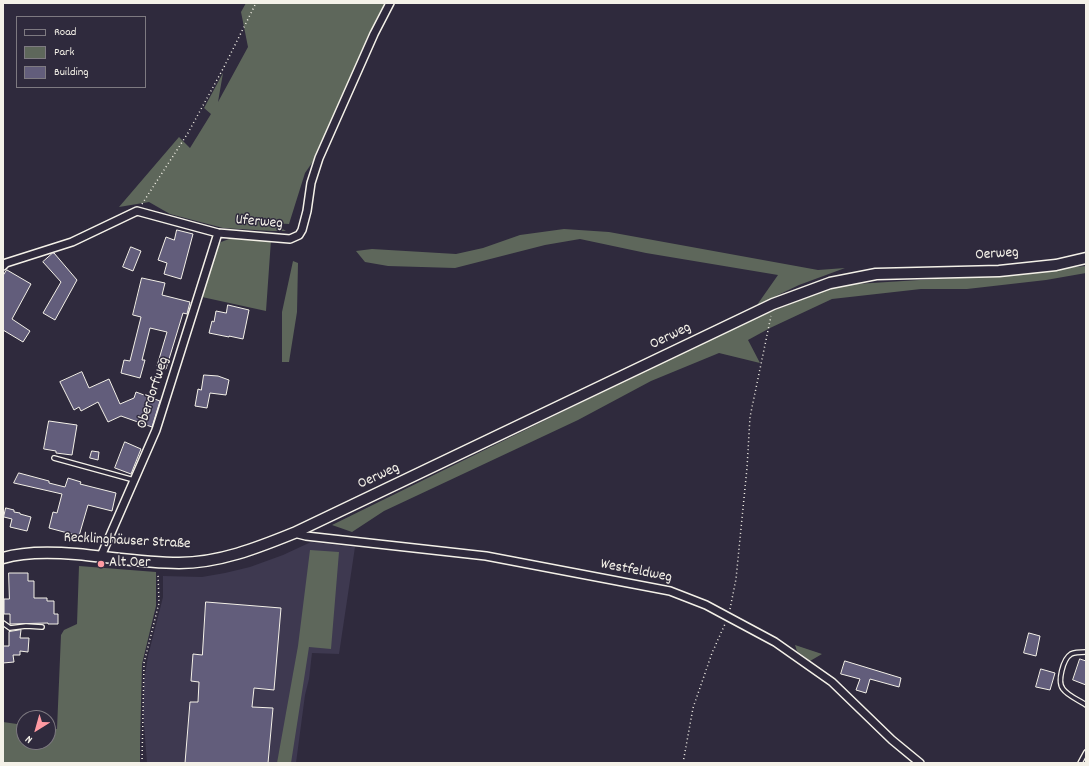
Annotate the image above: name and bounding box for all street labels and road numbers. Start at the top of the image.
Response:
street label: Uferweg [235,212,283,234]
street label: Oerweg [975,245,1019,265]
street label: Oerweg [647,319,695,355]
street label: Oberdorfweg [134,355,174,431]
street label: Oerweg [355,460,403,494]
street label: Recklinghäuser Straße [63,530,191,554]
street label: Westfeldweg [599,556,673,588]

